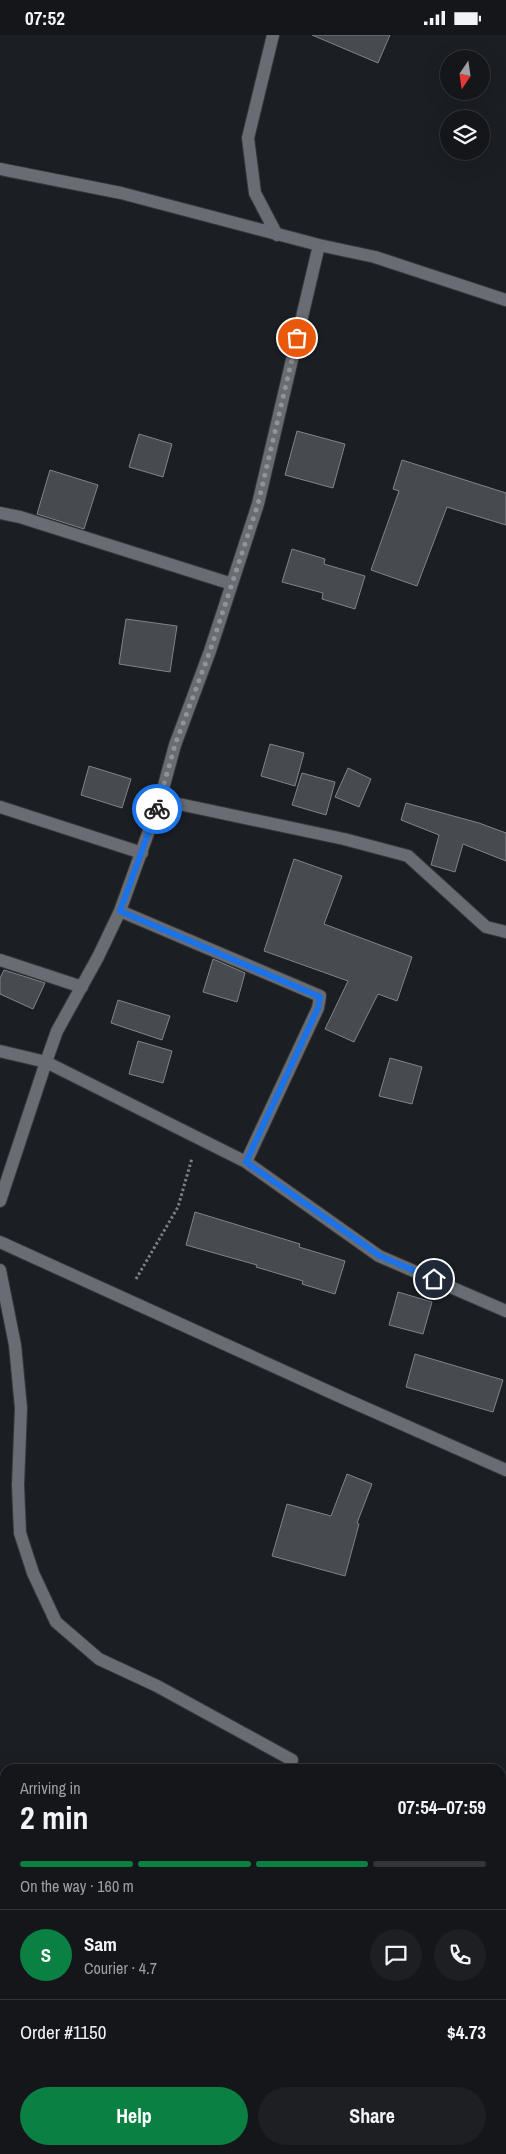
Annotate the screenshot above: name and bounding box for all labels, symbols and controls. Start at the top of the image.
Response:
text: 07:52 [25,5,65,31]
north arrow [440,50,490,100]
map controls [440,50,490,160]
button: layers [440,110,490,160]
pin [276,317,318,359]
icon: bag [283,324,311,352]
courier [132,784,182,834]
icon: bike [143,795,171,823]
pin [413,1258,455,1300]
icon: home [420,1265,448,1293]
text: Arriving in [20,1777,81,1799]
text: 07:54–07:59 [398,1794,486,1820]
text: 2 min [20,1796,89,1839]
text: On the way · 160 m [20,1875,134,1897]
button: chat [370,1929,422,1981]
button: phone [434,1929,486,1981]
text: Sam [84,1931,117,1957]
text: S [41,1942,51,1968]
text: Courier · 4.7 [84,1957,157,1979]
text: Order #1150 [20,2019,106,2045]
text: $4.73 [447,2019,486,2045]
button: Help [20,2087,248,2145]
button: Share [258,2087,486,2145]

